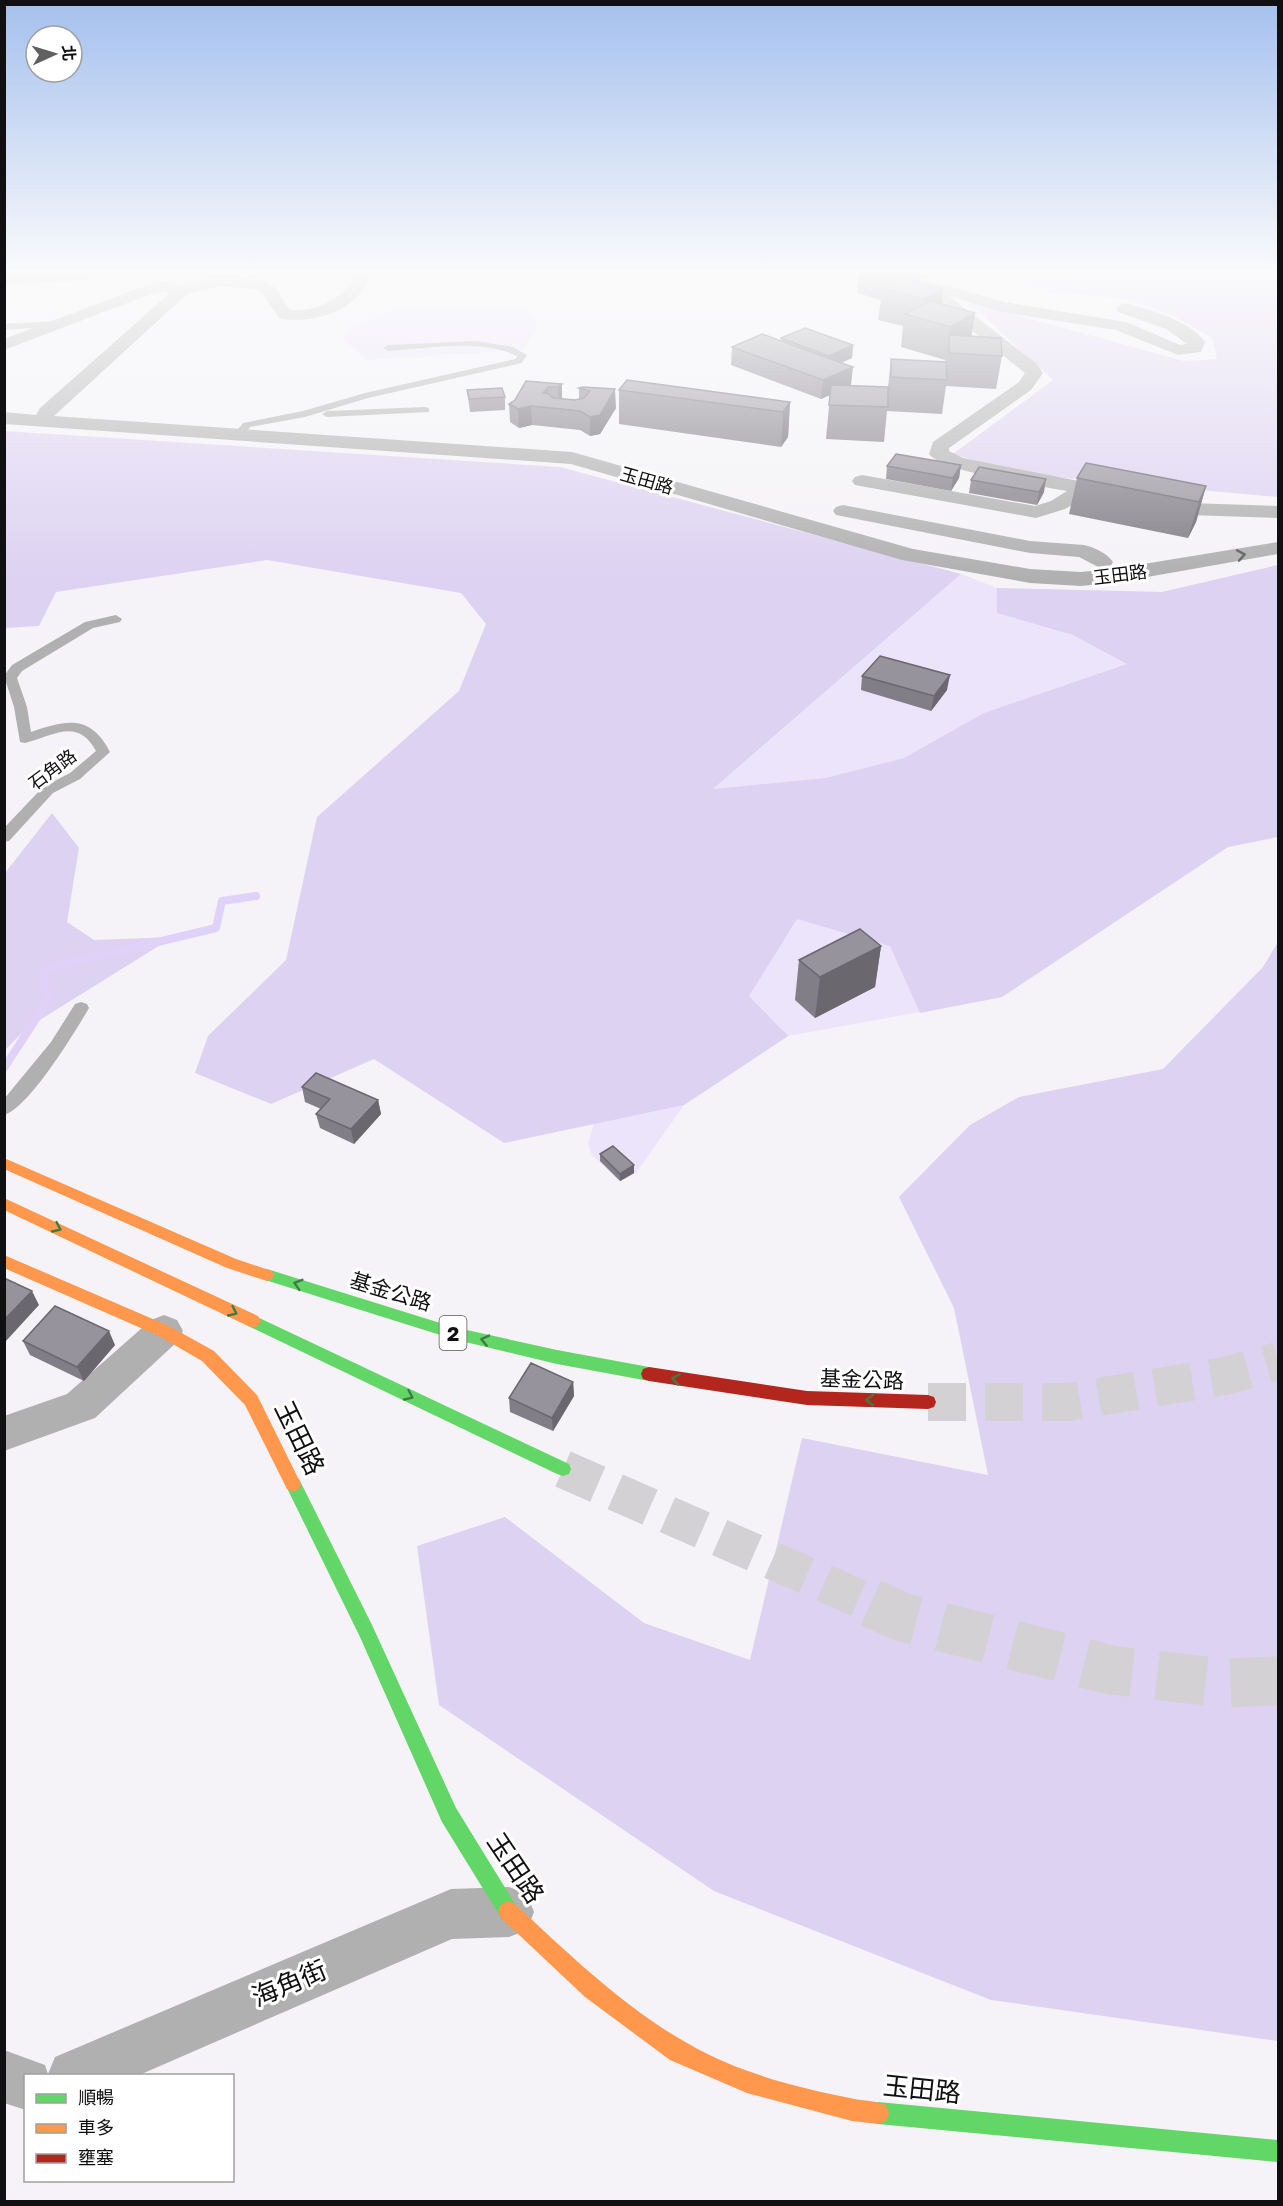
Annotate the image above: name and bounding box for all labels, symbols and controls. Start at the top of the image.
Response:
north arrow [24,24,84,84]
text: 北 [58,44,79,62]
street label: 玉田路 [618,462,676,498]
one-way arrow [1236,549,1246,562]
street label: 玉田路 [1092,560,1148,588]
street label: 石角路 [24,744,80,794]
one-way arrow [51,1220,62,1232]
street label: 基金公路 [347,1266,435,1316]
one-way arrow [293,1279,304,1291]
one-way arrow [227,1304,238,1316]
road number: 2 [440,1316,466,1350]
one-way arrow [480,1334,490,1347]
street label: 基金公路 [820,1365,904,1393]
one-way arrow [671,1373,681,1385]
one-way arrow [403,1388,414,1400]
one-way arrow [865,1394,874,1406]
street label: 玉田路 [269,1396,331,1480]
street label: 玉田路 [481,1827,551,1909]
street label: 海角街 [247,1953,331,2013]
street label: 玉田路 [882,2070,962,2108]
legend [24,2074,234,2182]
text: 順暢 [78,2086,114,2108]
text: 車多 [78,2116,114,2138]
text: 壅塞 [78,2146,114,2168]

